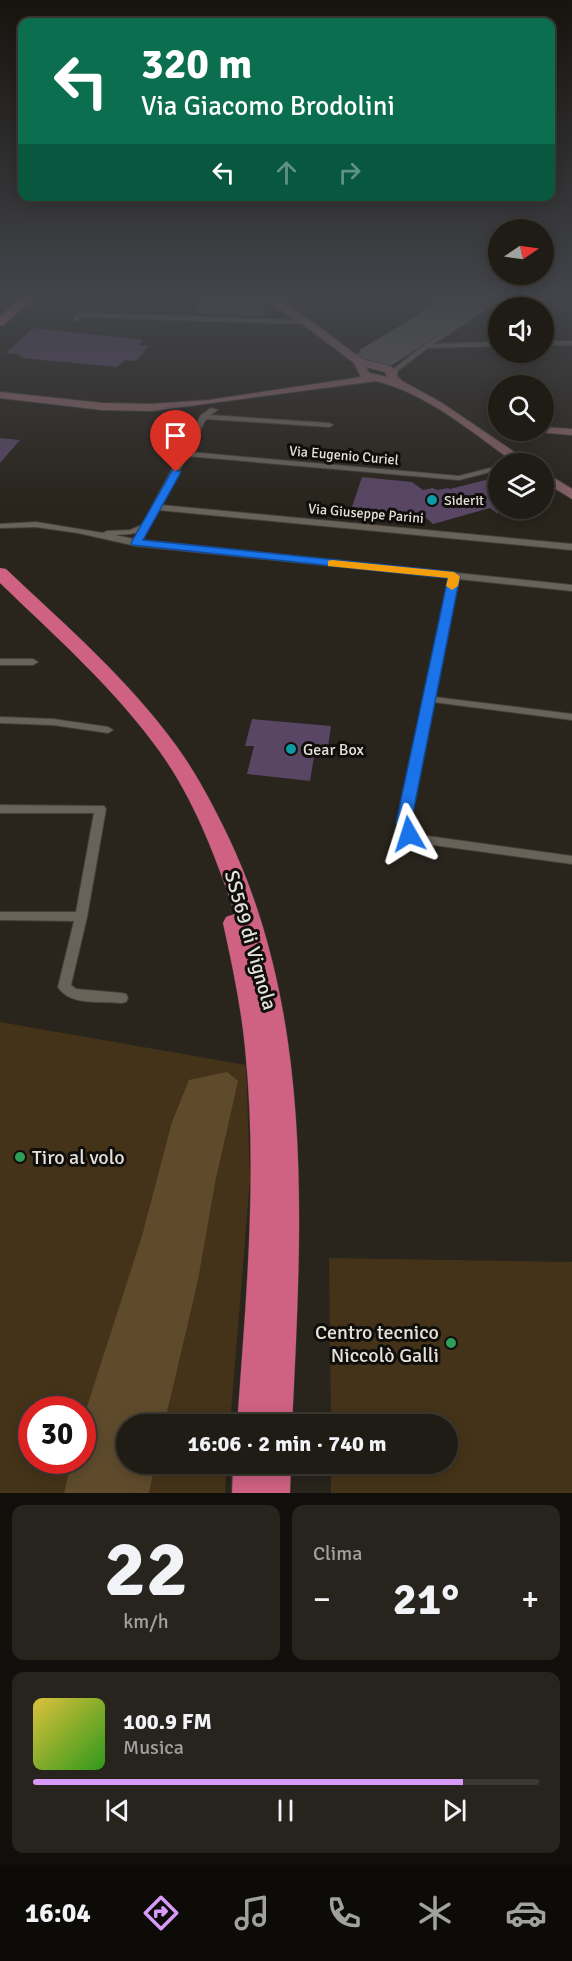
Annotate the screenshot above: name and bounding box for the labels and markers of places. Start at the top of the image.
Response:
pin [150,410,201,472]
place label: Siderit [444,492,484,509]
marker: Siderit [425,493,439,507]
place label: Gear Box [303,740,365,760]
marker: Gear Box [284,742,298,756]
place label: Tiro al volo [32,1145,125,1170]
marker: Tiro al volo [13,1150,27,1164]
place label: Centro tecnico Niccolò Galli [315,1320,439,1368]
marker: Centro tecnico Niccolò Galli [444,1336,458,1350]

